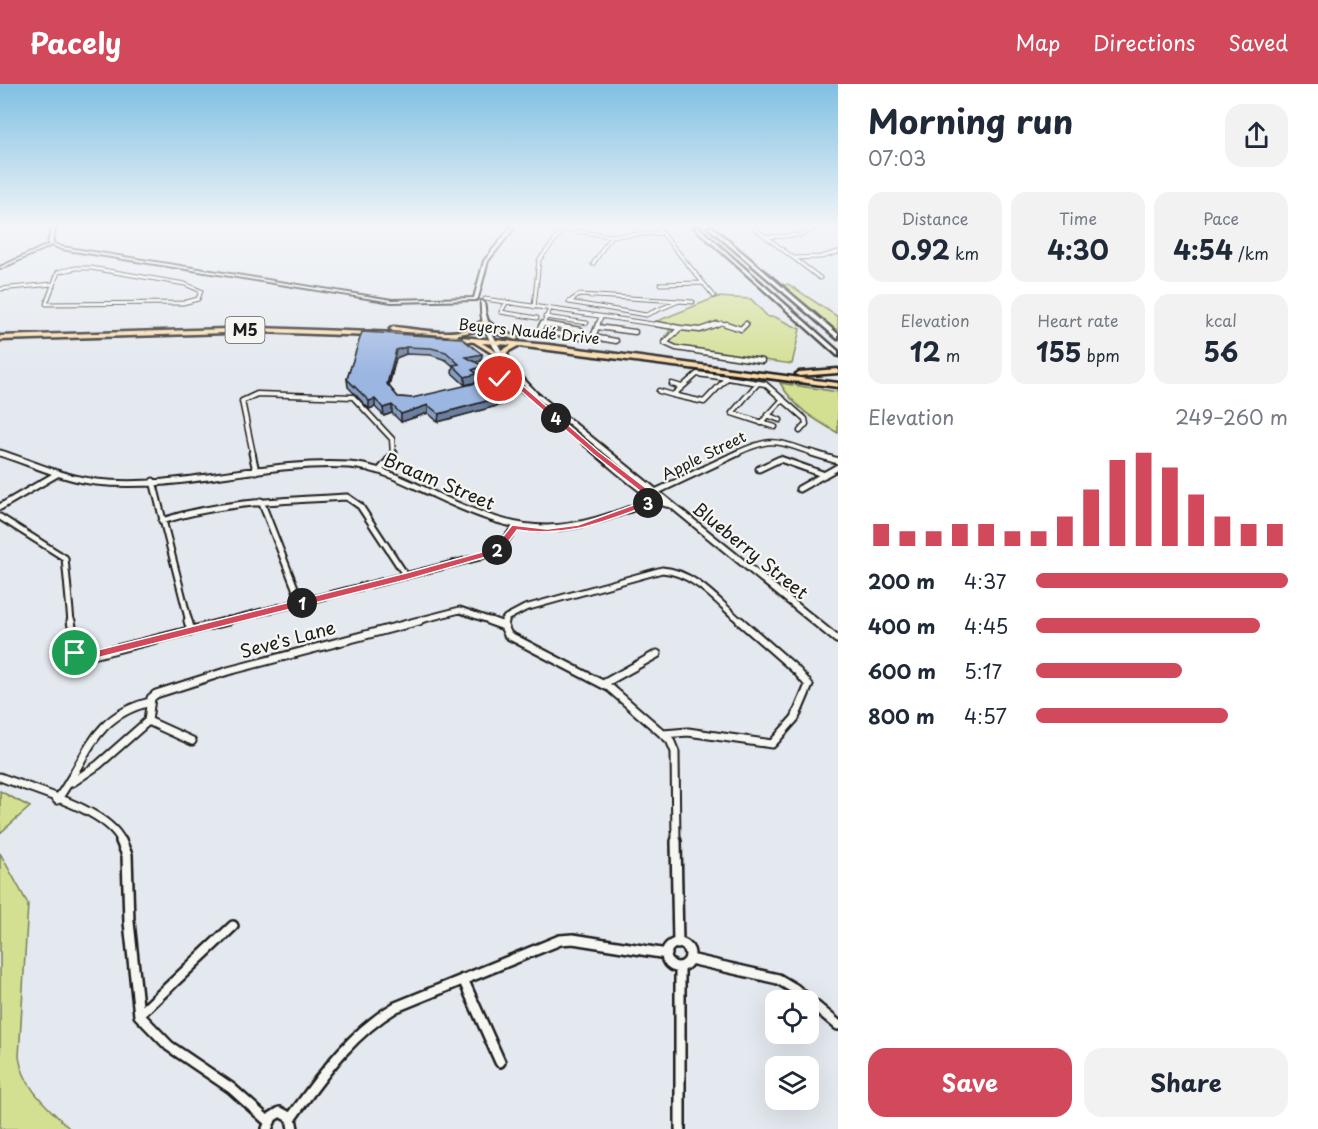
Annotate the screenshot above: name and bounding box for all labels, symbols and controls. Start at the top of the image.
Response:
text: Pacely [30,21,121,64]
text: Map [1015,26,1060,58]
text: Directions [1093,26,1195,58]
text: Saved [1228,26,1288,58]
text: Morning run [868,95,1073,145]
button: share [1225,104,1288,167]
text: 07:03 [868,143,926,173]
text: Distance [901,206,969,230]
text: Time [1059,206,1097,230]
text: Pace [1203,206,1239,230]
text: 0.92 [891,230,950,269]
text: 4:30 [1047,230,1109,269]
text: 4:54 [1173,230,1233,269]
text: km [950,241,979,265]
text: /km [1233,241,1269,265]
text: Elevation [900,308,970,332]
text: Heart rate [1038,308,1118,332]
text: kcal [1205,308,1237,332]
street label: Beyers Naudé Drive [457,312,601,349]
road number: M5 [226,317,264,343]
text: 12 [910,332,940,371]
text: 155 [1036,332,1082,371]
text: 56 [1204,332,1238,371]
text: m [940,343,960,367]
text: bpm [1082,343,1120,367]
pin [474,353,525,404]
icon: check [483,362,516,395]
text: Elevation [868,402,954,432]
text: 249–260 m [1175,402,1288,432]
pin: 4 [541,403,571,433]
text: 4 [551,406,561,430]
street label: Apple Street [657,424,749,485]
street label: Braam Street [380,445,499,516]
pin: 3 [633,488,663,518]
text: 3 [643,491,653,515]
street label: Blueberry Street [687,495,815,605]
pin: 2 [482,535,512,565]
text: 2 [491,538,503,562]
text: 200 m [868,566,935,596]
text: 4:37 [964,566,1006,596]
pin: 1 [287,588,317,618]
text: 1 [298,591,306,615]
text: 400 m [868,611,936,641]
text: 4:45 [964,611,1008,641]
street label: Seve's Lane [237,613,338,664]
pin [49,627,100,678]
icon: arrive [58,636,91,669]
text: 600 m [868,656,936,686]
text: 5:17 [964,656,1002,686]
text: 800 m [868,701,935,731]
text: 4:57 [964,701,1007,731]
map controls [765,990,819,1110]
button: locate [765,990,819,1044]
button: Save [868,1048,1072,1117]
button: Share [1084,1048,1288,1117]
button: layers [765,1056,819,1110]

